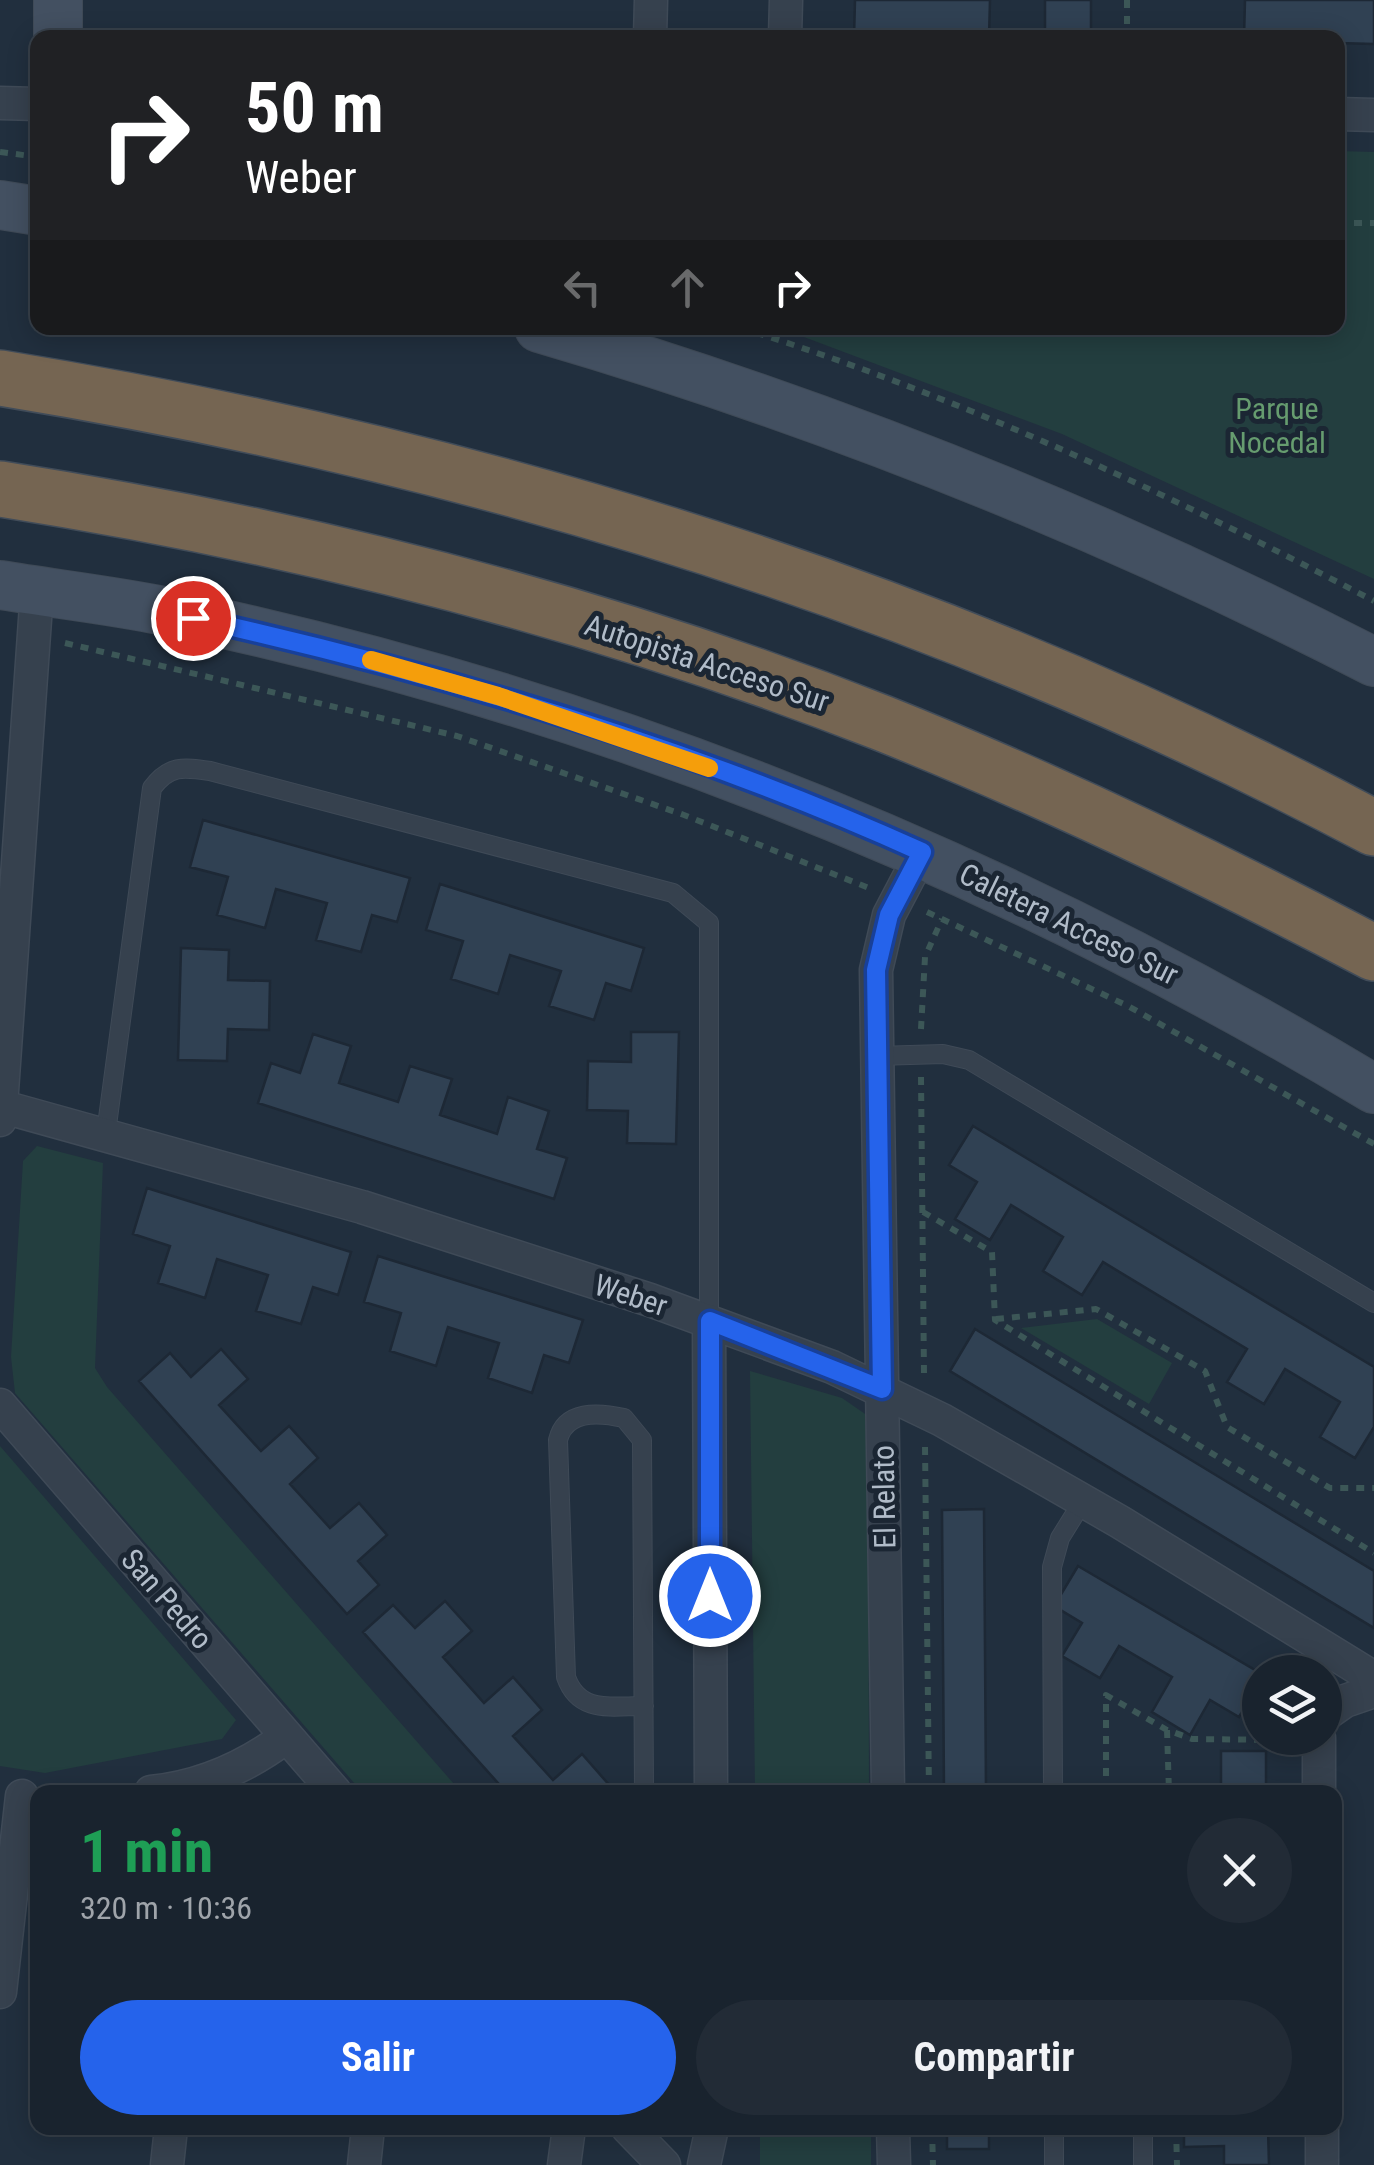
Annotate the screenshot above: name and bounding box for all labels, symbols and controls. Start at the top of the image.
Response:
text: 50 m [245,67,384,149]
icon: right [80,70,210,200]
text: Weber [245,151,357,204]
icon: left [555,260,610,315]
icon: ahead [660,260,715,315]
icon: right [765,260,820,315]
park label: Parque Nocedal [1228,391,1326,460]
pin [151,576,236,661]
icon: arrive [166,591,221,646]
street label: Autopista Acceso Sur [580,607,834,719]
street label: Caletera Acceso Sur [954,856,1184,992]
street label: Weber [590,1267,672,1323]
street label: El Relato [866,1445,902,1549]
street label: San Pedro [114,1542,220,1656]
position arrow [658,1544,762,1648]
map controls [1242,1655,1342,1755]
button: layers [1242,1655,1342,1755]
text: 1 min [80,1816,213,1887]
button: close [1187,1818,1292,1923]
text: 320 m · 10:36 [80,1889,252,1927]
button: Salir [80,2000,676,2115]
button: Compartir [696,2000,1292,2115]

